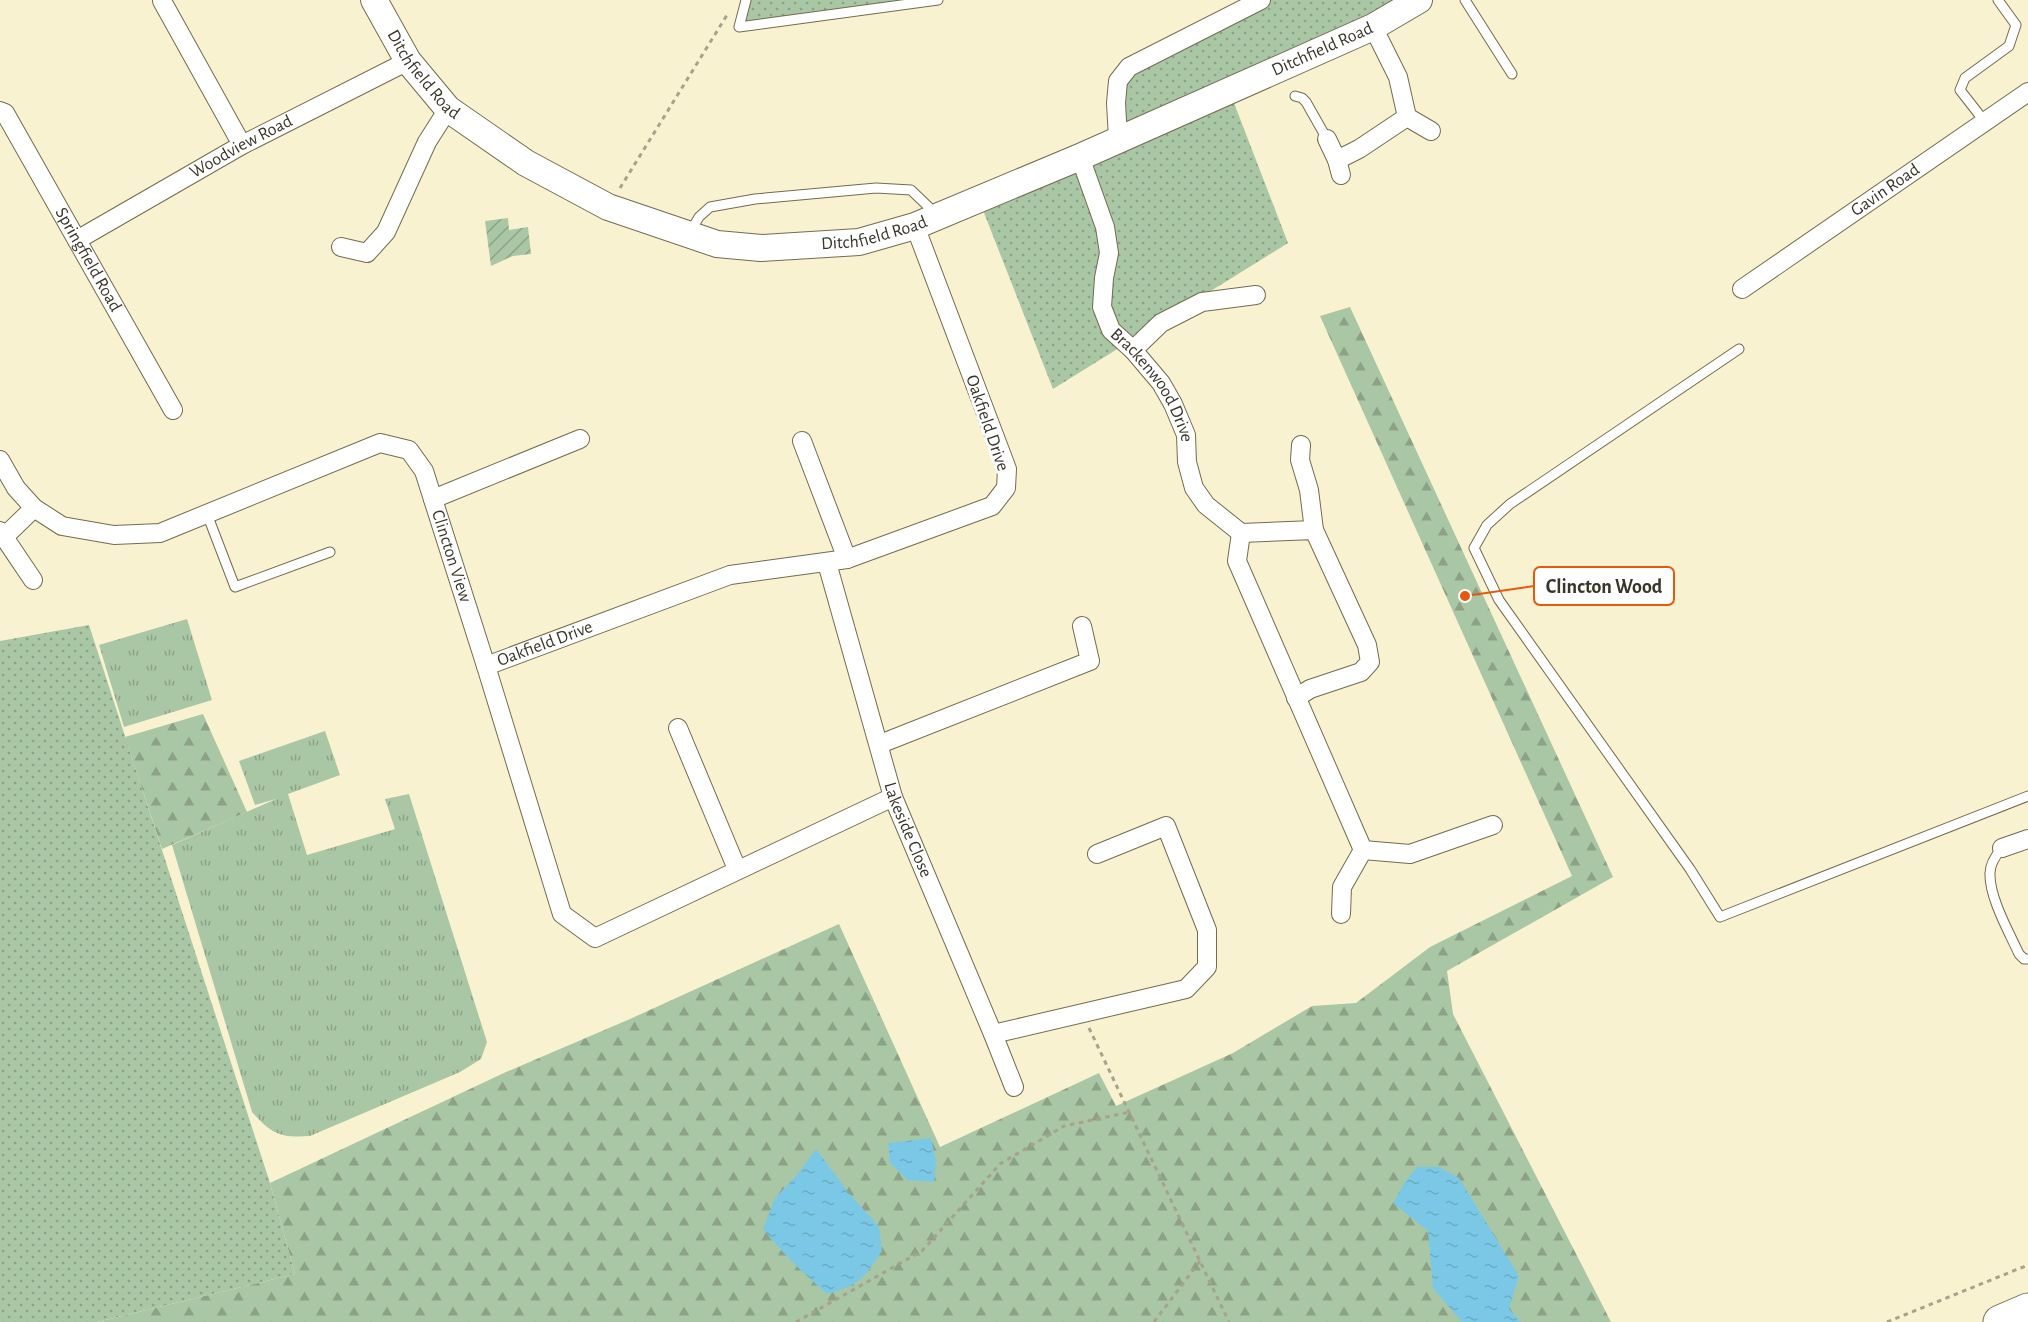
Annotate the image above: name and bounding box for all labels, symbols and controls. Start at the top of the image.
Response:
street label: Ditchfield Road [1269,19,1376,80]
street label: Ditchfield Road [384,27,463,123]
street label: Woodview Road [187,112,295,182]
street label: Gavin Road [1848,161,1923,220]
street label: Springfield Road [51,205,125,315]
street label: Ditchfield Road [821,213,930,253]
street label: Brackenwood Drive [1107,325,1195,442]
street label: Oakfield Drive [962,373,1012,473]
street label: Clincton View [428,508,474,605]
callout: Clincton Wood [1534,567,1674,605]
text: Clincton Wood [1546,577,1663,597]
street label: Oakfield Drive [495,618,595,670]
street label: Lakeside Close [880,780,935,880]

